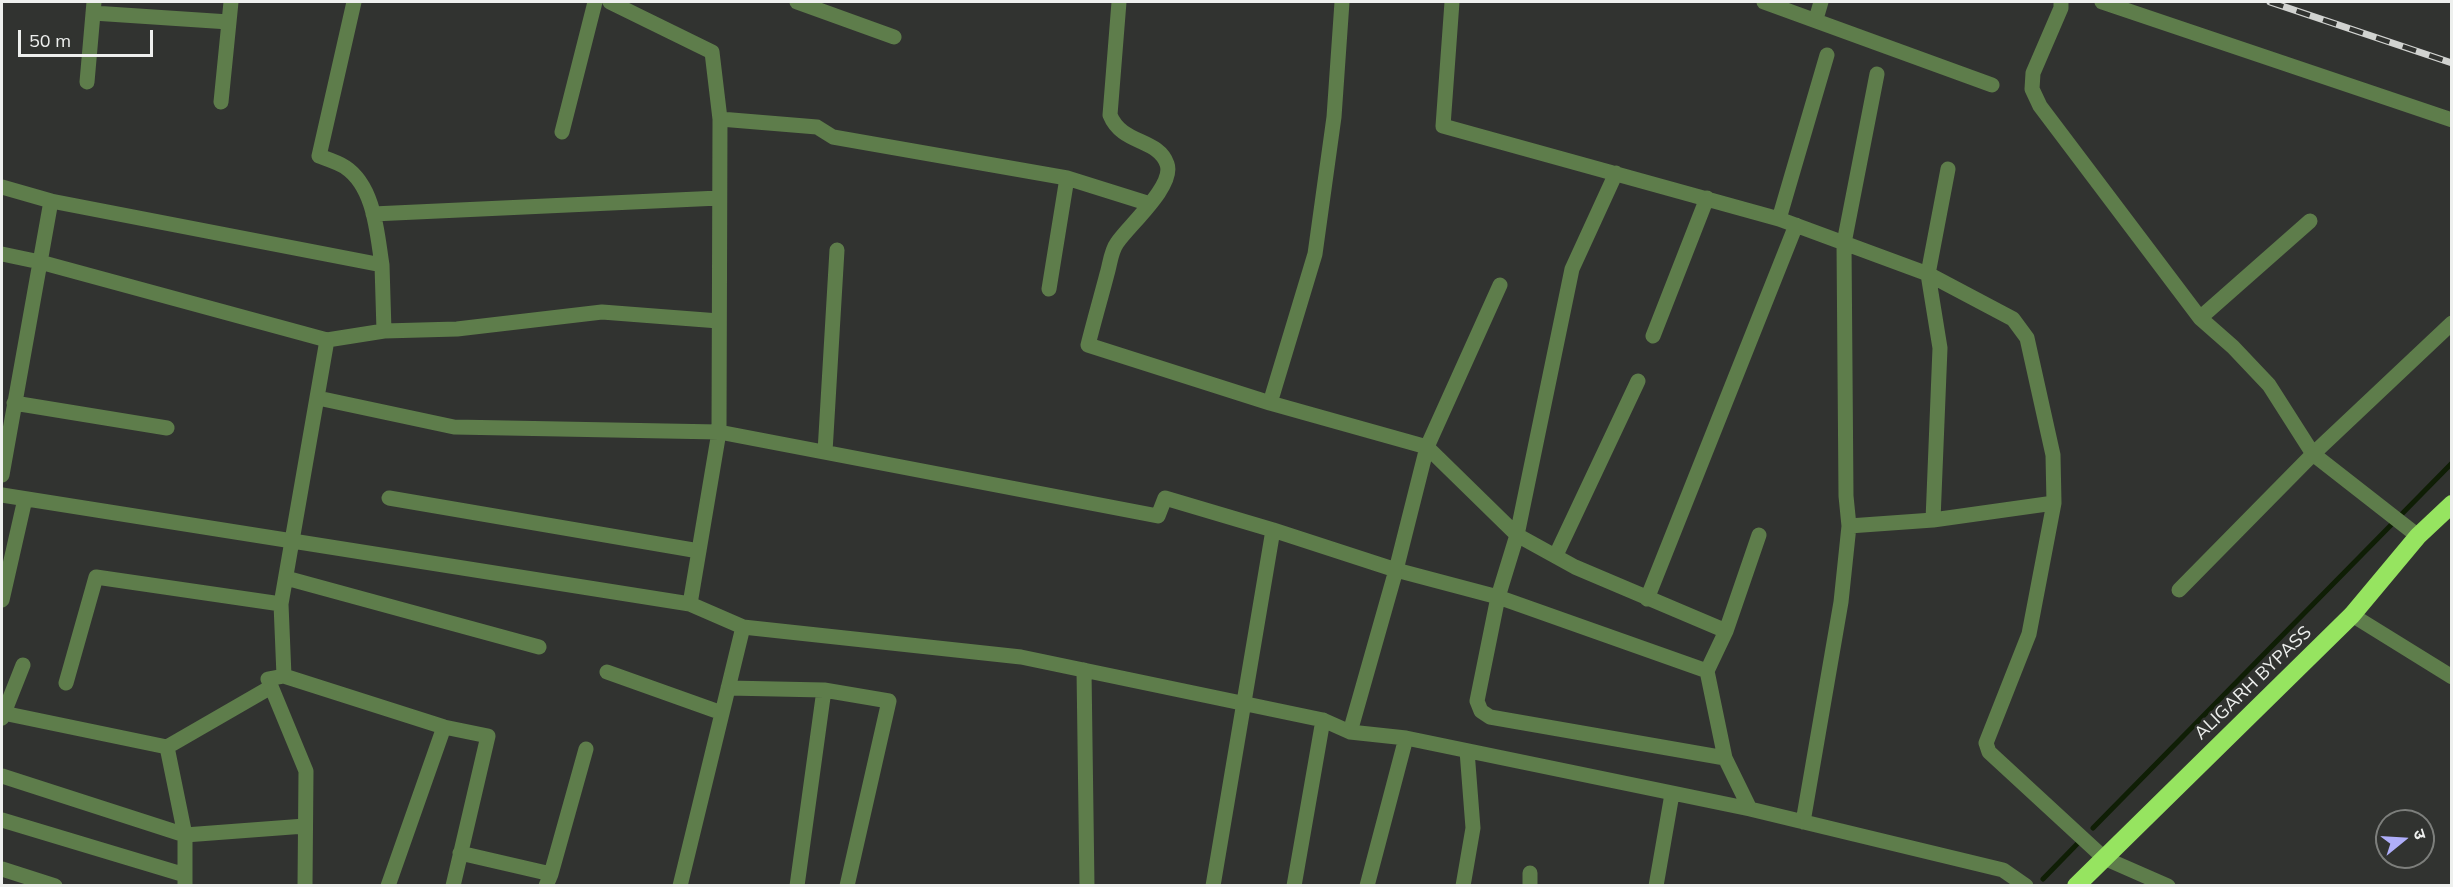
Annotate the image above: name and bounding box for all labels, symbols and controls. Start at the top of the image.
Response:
scale bar [21,18,156,56]
text: 50 m [29,29,71,52]
street label: ALIGARH BYPASS [2190,622,2316,744]
north arrow [2375,809,2435,869]
text: उ [2409,827,2431,842]

